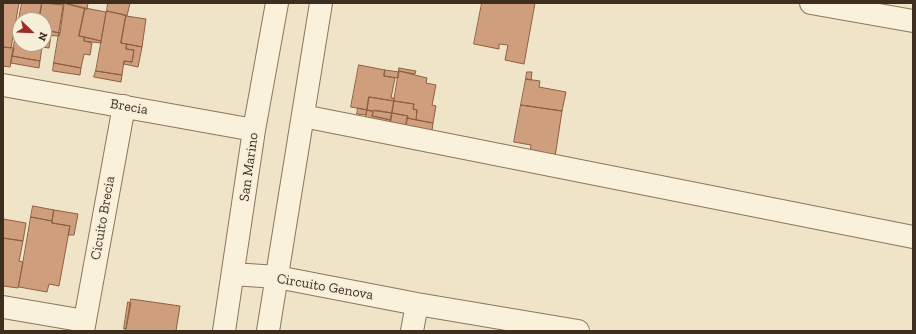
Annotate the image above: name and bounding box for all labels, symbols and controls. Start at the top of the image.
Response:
north arrow [12,12,52,52]
text: N [35,30,50,43]
street label: Brecia [109,95,149,119]
street label: San Marino [236,131,262,203]
street label: Cicuito Brecia [87,175,119,261]
street label: Circuito Genova [275,270,375,304]

